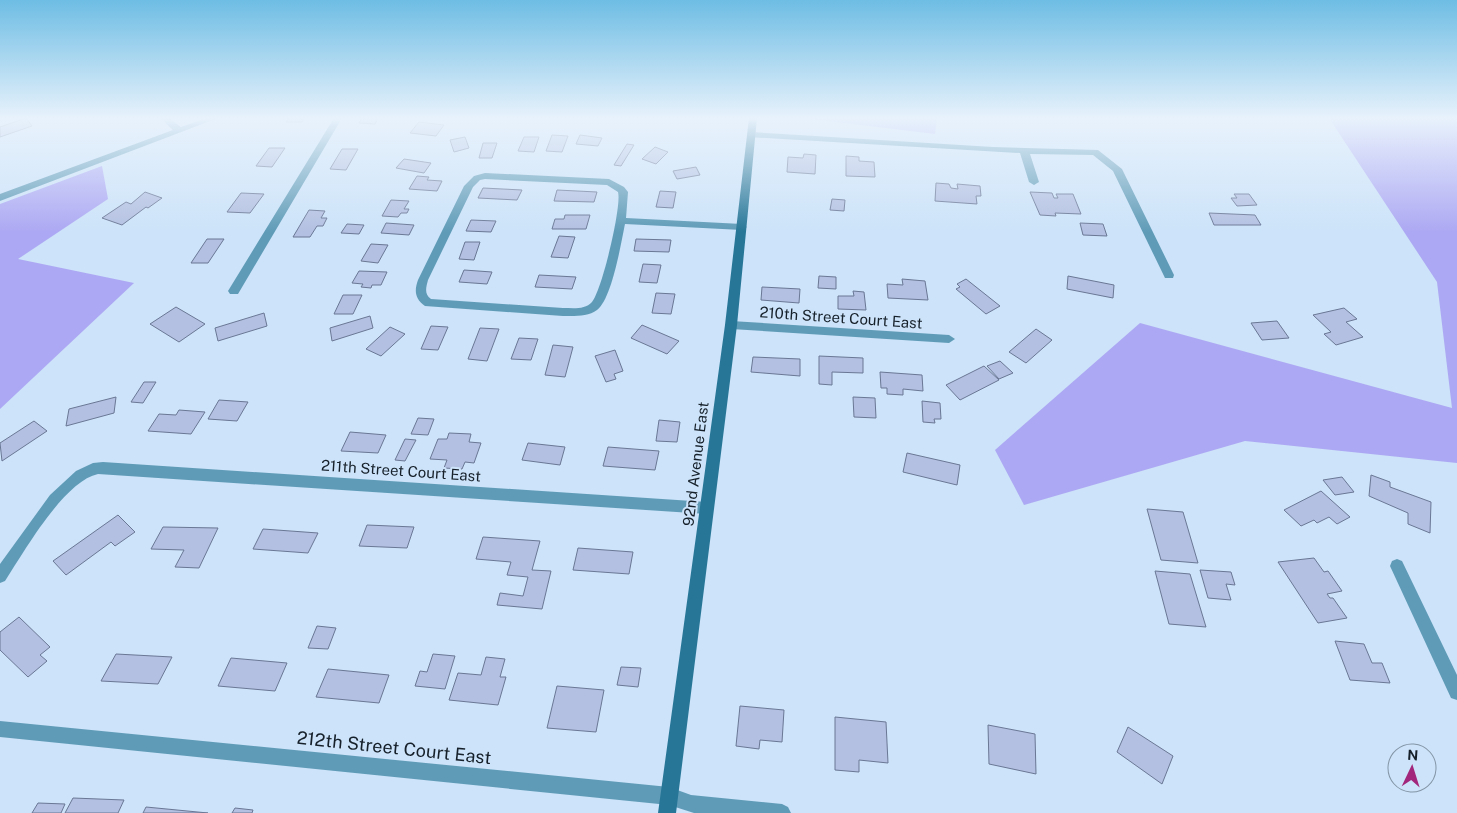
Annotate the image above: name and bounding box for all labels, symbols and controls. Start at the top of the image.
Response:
street label: 210th Street Court East [759,303,923,332]
street label: 92nd Avenue East [679,401,712,527]
street label: 211th Street Court East [321,456,482,485]
street label: 212th Street Court East [296,727,492,768]
north arrow [1387,743,1437,793]
text: N [1407,747,1419,763]

